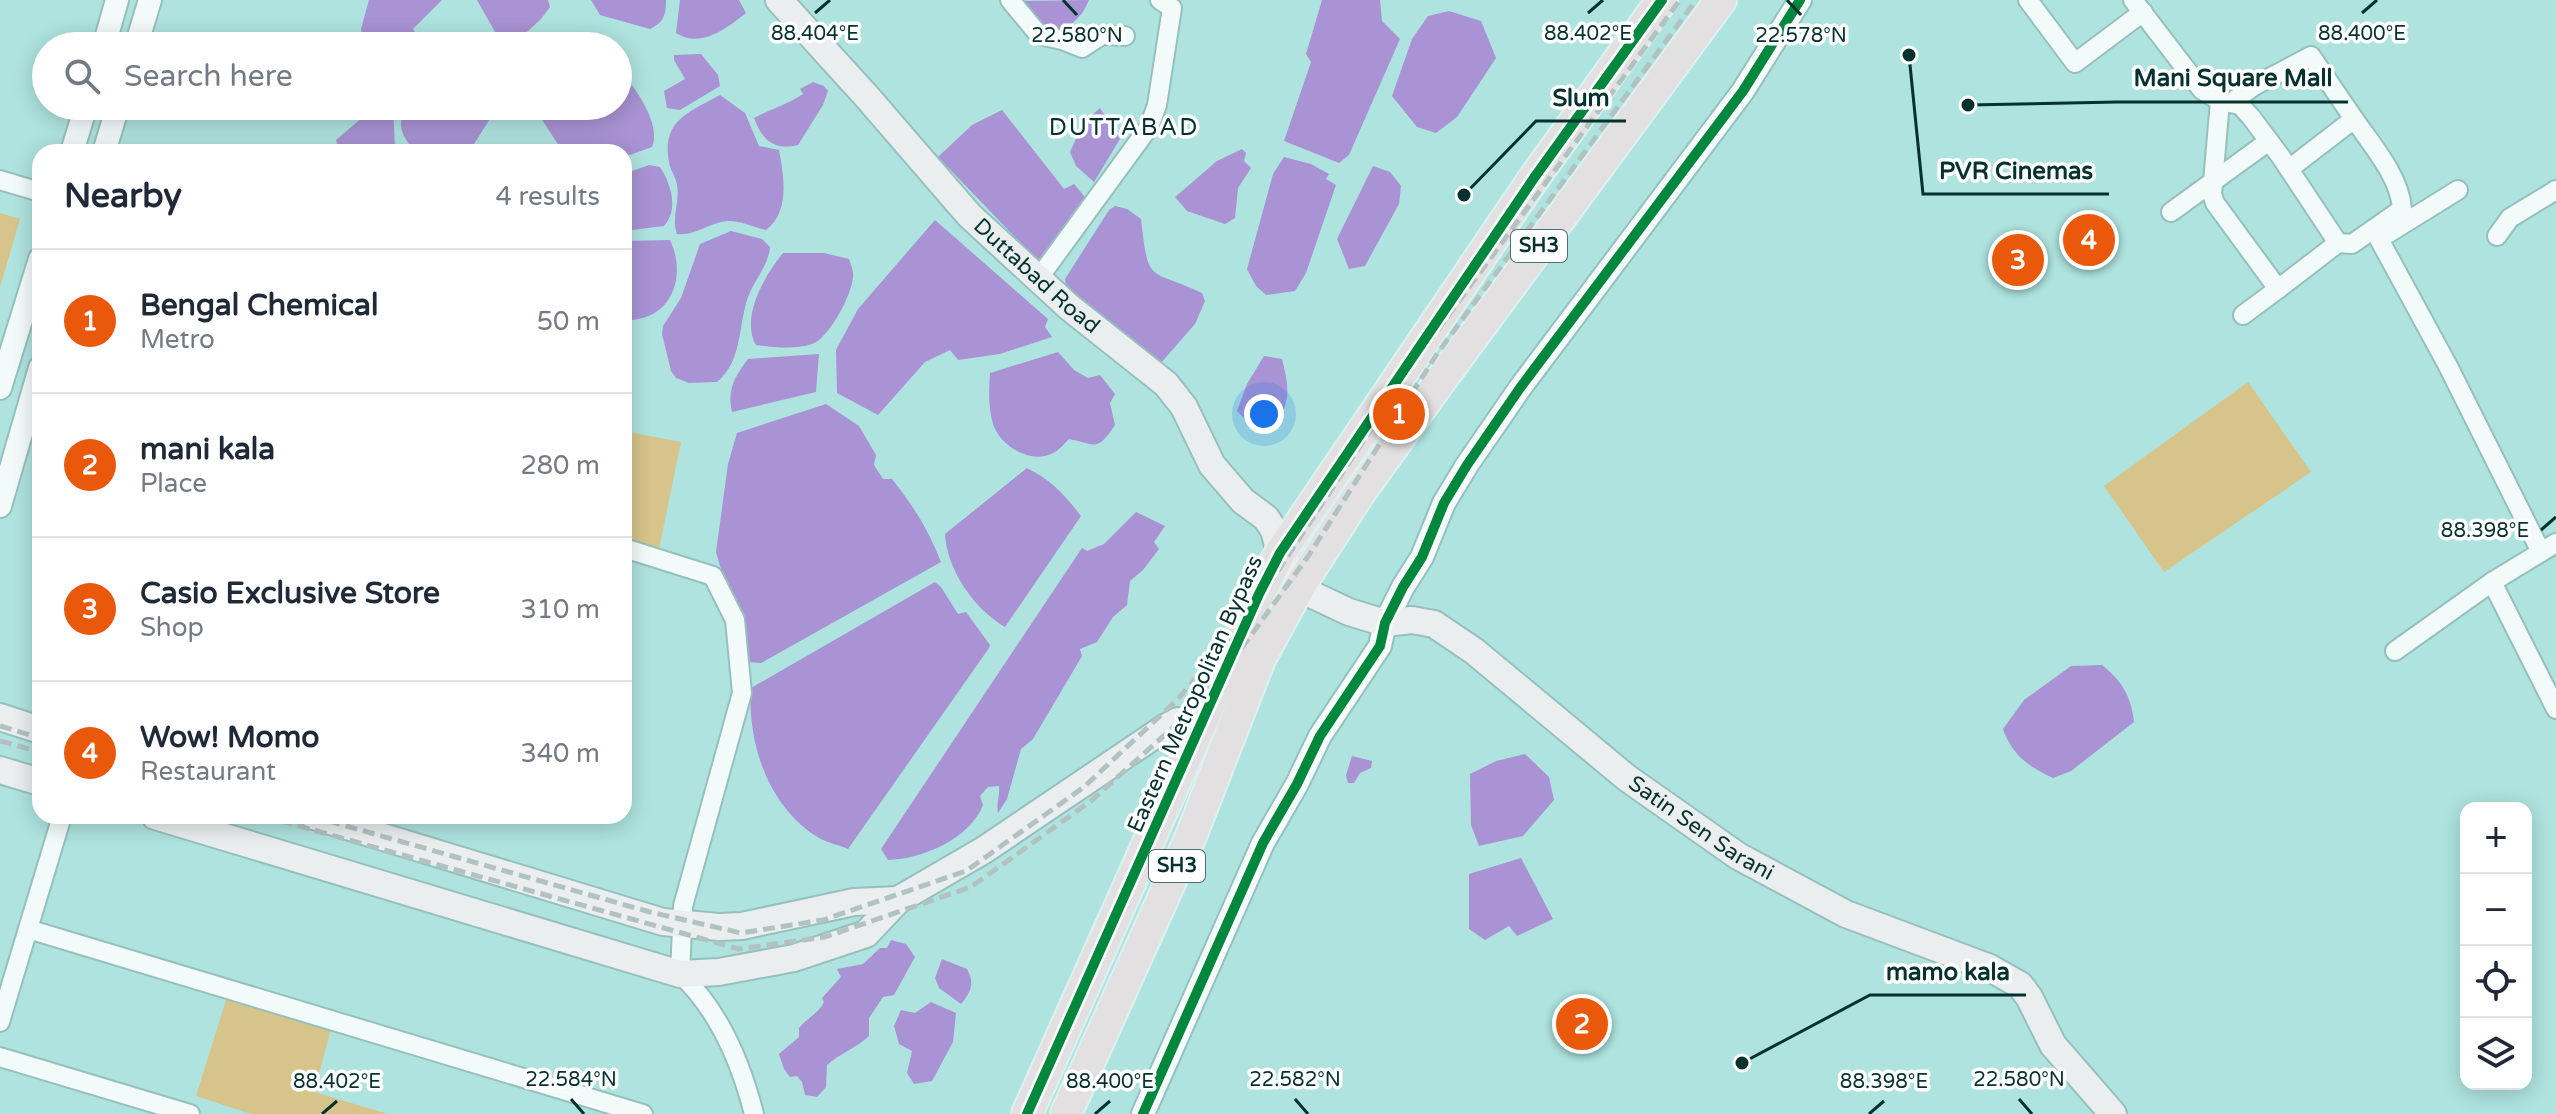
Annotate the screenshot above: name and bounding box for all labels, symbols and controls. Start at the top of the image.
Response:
text: 88.404°E [771,22,859,46]
text: 88.402°E [1544,22,1632,46]
text: 88.400°E [2318,22,2406,46]
text: 22.580°N [1031,24,1123,48]
text: 22.578°N [1755,24,1847,48]
search box [32,32,632,120]
icon: search [60,54,104,98]
callout: Mani Square Mall [2117,54,2348,102]
text: Search here [124,58,293,95]
text: Mani Square Mall [2134,64,2332,93]
callout: Slum [1536,73,1626,121]
text: Slum [1552,84,1610,113]
district label: DUTTABAD [1049,113,1199,142]
callout: PVR Cinemas [1923,146,2109,194]
text: PVR Cinemas [1939,157,2093,186]
text: Nearby [64,176,182,217]
text: 4 results [495,181,600,212]
pin: 4 [2063,210,2115,270]
street label: Duttabad Road [968,213,1105,339]
road number: SH3 [1511,230,1567,262]
pin: 3 [1992,230,2044,290]
text: Bengal Chemical [140,287,378,324]
text: 1 [82,306,98,337]
text: 50 m [537,306,600,337]
text: Metro [140,324,215,355]
pin: 1 [1373,384,1425,444]
your location [1244,394,1284,434]
text: mani kala [140,431,275,468]
text: 2 [82,450,98,481]
text: 280 m [520,450,600,481]
text: Place [140,468,207,499]
text: 88.398°E [2441,519,2529,543]
street label: Eastern Metropolitan Bypass [1122,551,1268,837]
text: Casio Exclusive Store [140,575,440,612]
text: 3 [82,594,98,625]
text: 310 m [520,594,600,625]
text: Shop [140,612,204,643]
text: Wow! Momo [140,719,320,756]
text: 4 [82,738,98,769]
text: 340 m [520,738,600,769]
text: Restaurant [140,756,276,787]
street label: Satin Sen Sarani [1624,770,1778,886]
map controls [2460,802,2532,1090]
button: + [2460,802,2532,874]
road number: SH3 [1149,850,1205,882]
button: − [2460,874,2532,946]
button: locate [2460,946,2532,1018]
callout: mamo kala [1870,947,2026,995]
text: mamo kala [1886,958,2010,987]
pin: 2 [1556,994,1608,1054]
button: layers [2460,1018,2532,1090]
text: 22.584°N [525,1068,617,1092]
text: 22.582°N [1249,1068,1341,1092]
text: 22.580°N [1973,1068,2065,1092]
text: 88.402°E [293,1070,381,1094]
text: 88.400°E [1066,1070,1154,1094]
text: 88.398°E [1840,1070,1928,1094]

